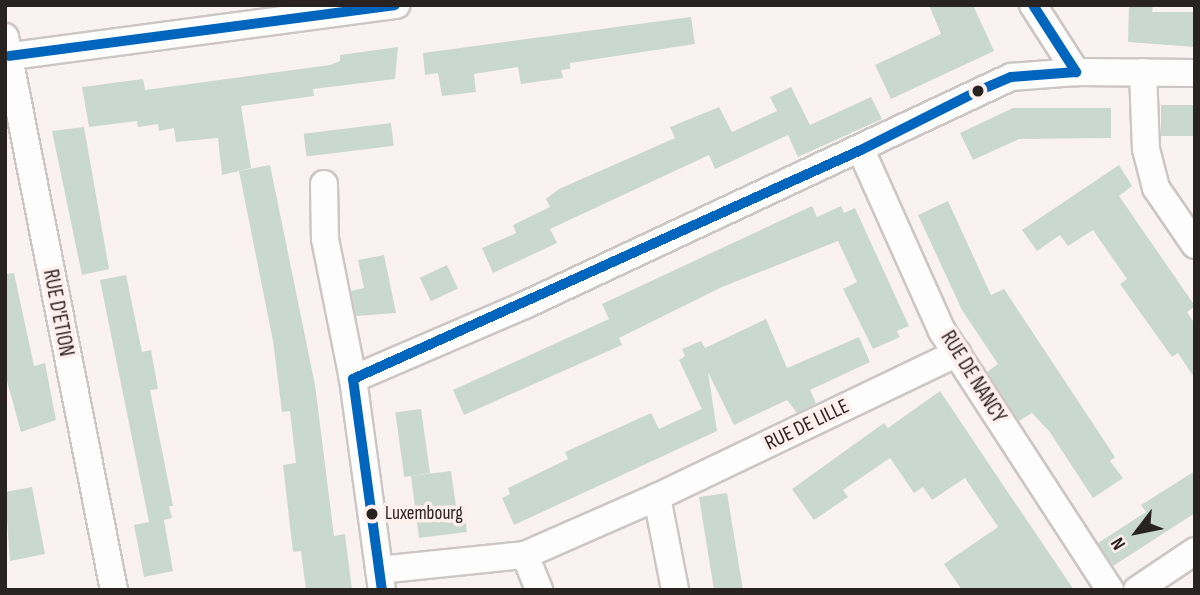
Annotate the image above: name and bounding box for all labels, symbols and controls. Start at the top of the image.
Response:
unlabelled marker [971,84,985,98]
street label: RUE D'ETION [37,267,79,359]
street label: RUE DE NANCY [935,326,1011,428]
street label: RUE DE LILLE [761,394,853,456]
north arrow [1102,497,1172,567]
place label: Luxembourg [385,503,463,525]
marker: Luxembourg [365,507,379,521]
text: N [1106,533,1131,554]

